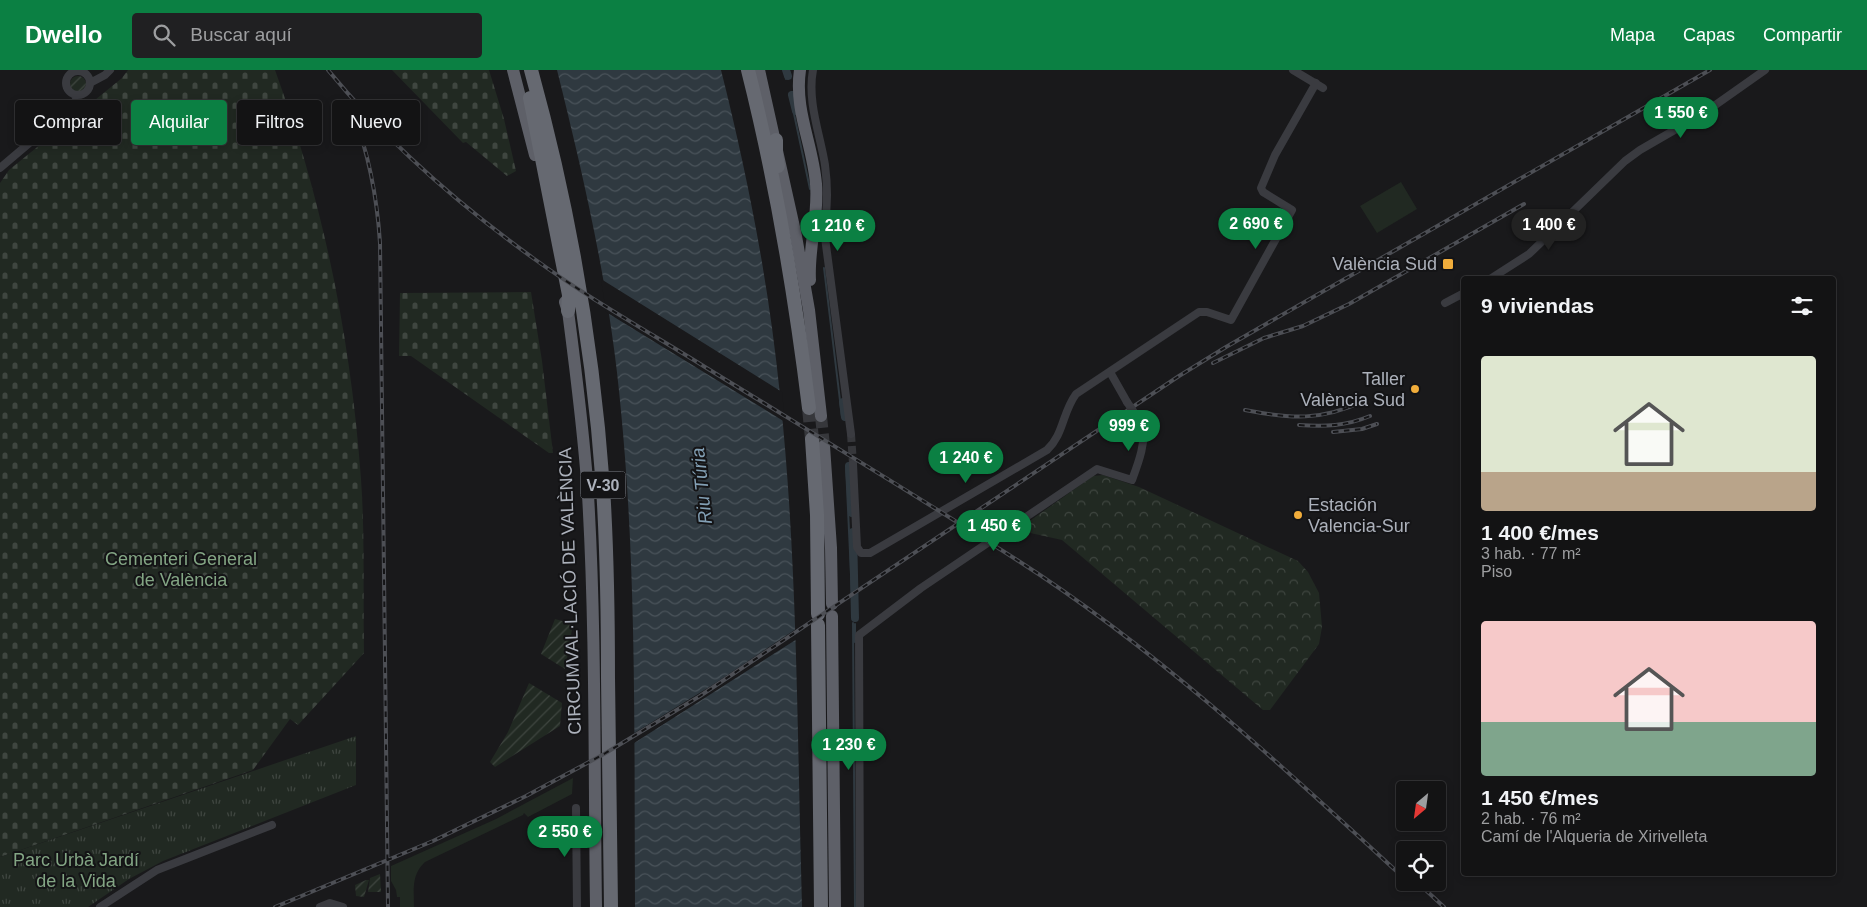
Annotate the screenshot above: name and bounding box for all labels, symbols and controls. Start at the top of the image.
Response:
search box [132,13,482,58]
text: Dwello [25,21,102,48]
icon: search [150,21,178,49]
text: Buscar aquí [190,24,292,45]
text: Mapa [1610,25,1655,45]
text: Capas [1683,25,1735,45]
text: Compartir [1763,25,1842,45]
pin: 1 550 € [1635,97,1727,139]
chip: Comprar [15,100,121,145]
chip: Alquilar [131,100,227,145]
chip: Filtros [237,100,322,145]
chip: Nuevo [332,100,420,145]
text: 1 550 € [1654,104,1708,121]
pin: 2 690 € [1210,208,1302,250]
pin: 1 400 € [1503,208,1595,251]
pin: 1 210 € [792,210,884,252]
text: 2 690 € [1229,215,1283,232]
text: 1 400 € [1522,216,1576,233]
text: 1 210 € [811,217,865,234]
place label: València Sud [1332,254,1437,274]
marker: València Sud [1441,257,1455,271]
icon: filters [1788,292,1816,320]
text: 9 viviendas [1481,294,1594,317]
place label: Taller València Sud [1300,369,1405,410]
marker: Taller València Sud [1409,383,1421,395]
icon: home [1604,389,1694,479]
pin: 999 € [1094,410,1164,452]
text: 999 € [1109,417,1149,434]
pin: 1 240 € [920,442,1012,484]
street label: CIRCUMVAL·LACIÓ DE VALÈNCIA [554,447,585,735]
water label: Riu Túria [687,447,716,525]
text: 1 240 € [939,449,993,466]
road number: V-30 [580,472,626,498]
place label: Estación Valencia-Sur [1308,495,1410,536]
marker: Estación Valencia-Sur [1292,509,1304,521]
pin: 1 450 € [948,510,1040,552]
text: 1 450 € [967,517,1021,534]
text: 1 400 €/mes [1481,521,1599,544]
text: 3 hab. · 77 m² [1481,545,1581,562]
park label: Cementeri General de València [105,549,257,590]
text: Piso [1481,563,1512,580]
icon: home [1604,654,1694,744]
pin: 1 230 € [803,728,895,771]
text: 1 230 € [822,736,876,753]
north arrow [1396,781,1446,831]
map controls [1396,781,1446,891]
text: 1 450 €/mes [1481,786,1599,809]
text: 2 hab. · 76 m² [1481,810,1581,827]
pin: 2 550 € [519,816,611,858]
text: 2 550 € [538,823,592,840]
text: Camí de l'Alqueria de Xirivelleta [1481,828,1707,845]
button: locate [1396,841,1446,891]
park label: Parc Urbà Jardí de la Vida [13,850,139,891]

